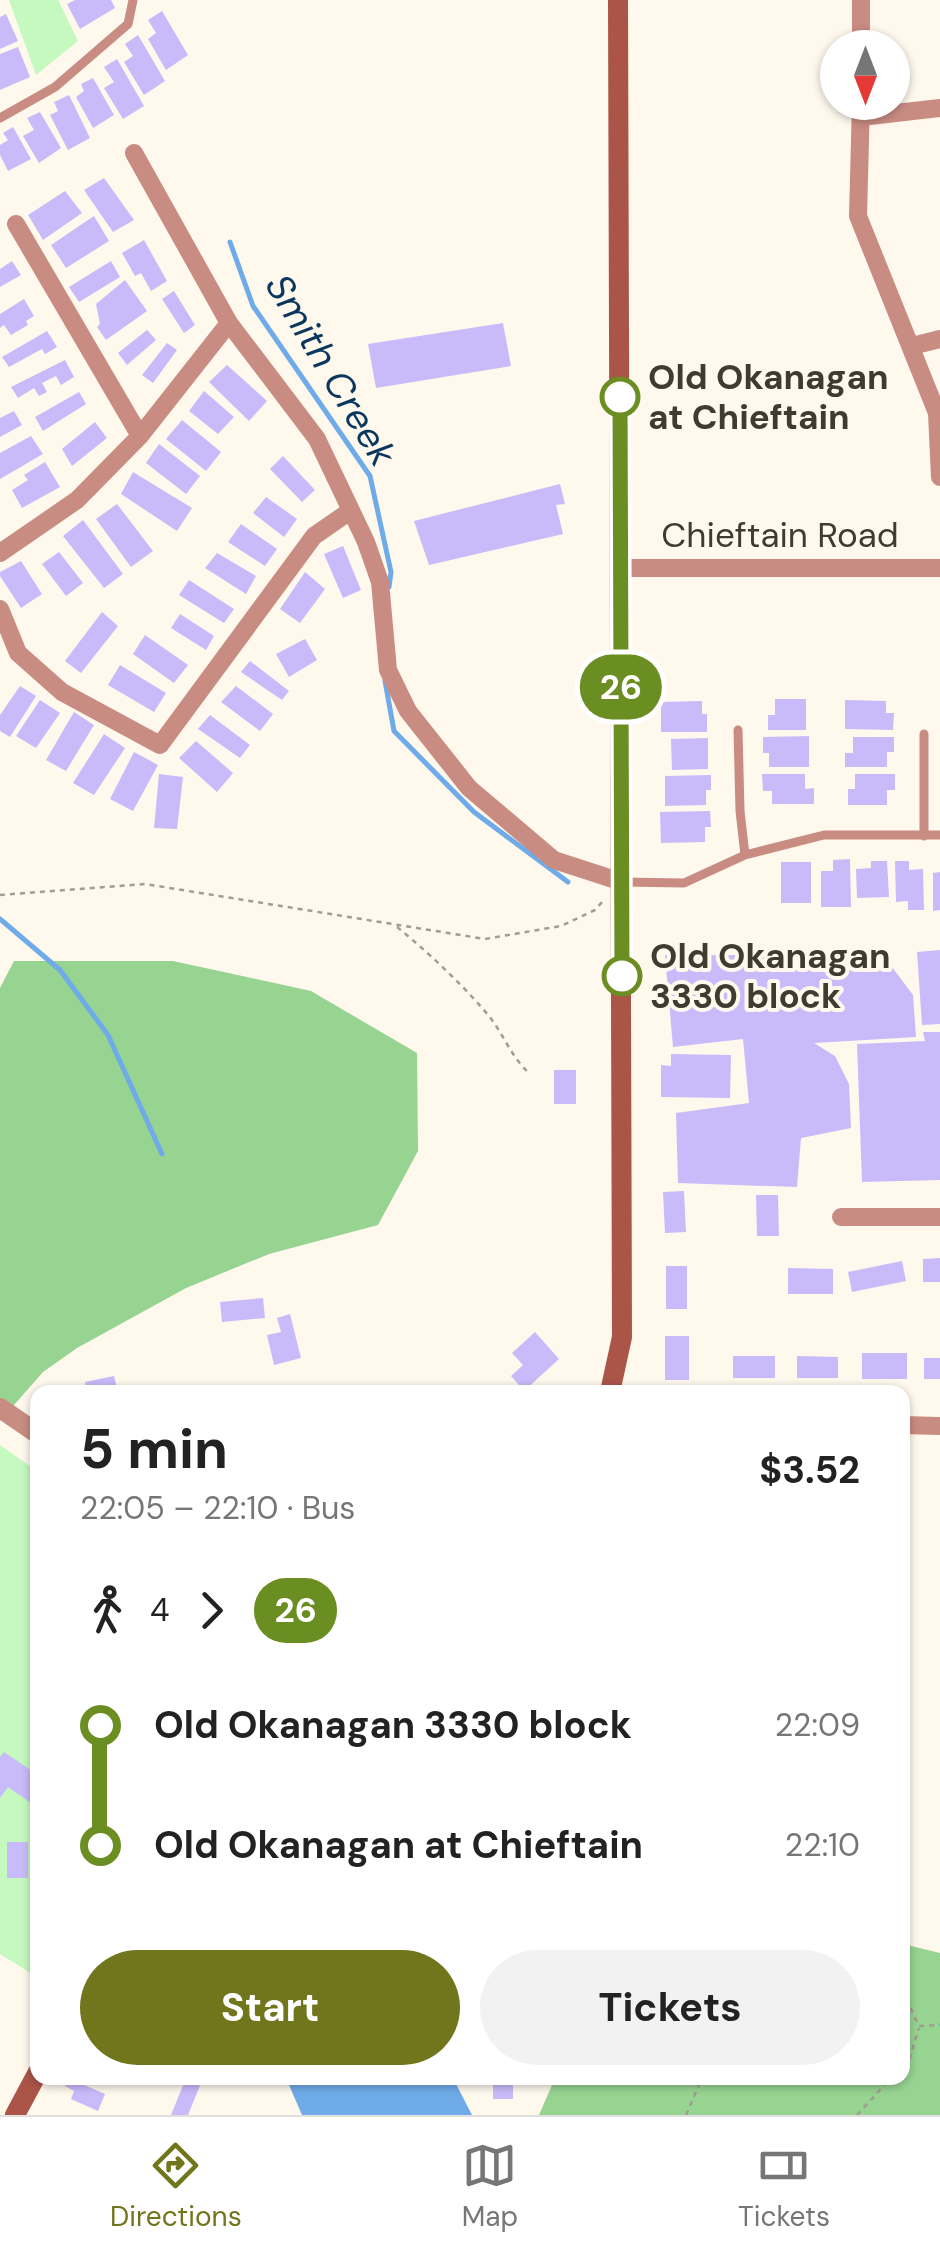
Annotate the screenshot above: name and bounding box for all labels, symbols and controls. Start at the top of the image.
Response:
north arrow [820,30,910,120]
map controls [820,30,910,120]
water label: Smith Creek [254,265,408,476]
place label: Old Okanagan at Chieftain [648,354,889,440]
marker: Old Okanagan at Chieftain [601,378,639,416]
street label: Chieftain Road [661,512,899,558]
line badge: 26 [576,654,666,720]
text: 26 [600,664,642,710]
place label: Old Okanagan 3330 block [650,933,891,1019]
marker: Old Okanagan 3330 block [603,957,641,995]
text: 5 min [80,1413,228,1485]
text: $3.52 [759,1445,860,1495]
text: 22:05 – 22:10 · Bus [80,1487,355,1529]
icon: walk [80,1583,135,1638]
icon: forward [184,1583,239,1638]
text: 26 [274,1587,317,1633]
text: 4 [150,1589,169,1631]
text: Old Okanagan 3330 block [154,1700,632,1750]
text: 22:09 [775,1704,860,1746]
text: Old Okanagan at Chieftain [154,1820,643,1870]
text: 22:10 [785,1824,860,1866]
button: Start [80,1950,460,2065]
button: Tickets [480,1950,860,2065]
tab: Directions [110,2138,242,2235]
tab: Map [462,2138,518,2235]
tab: Tickets [738,2138,830,2235]

